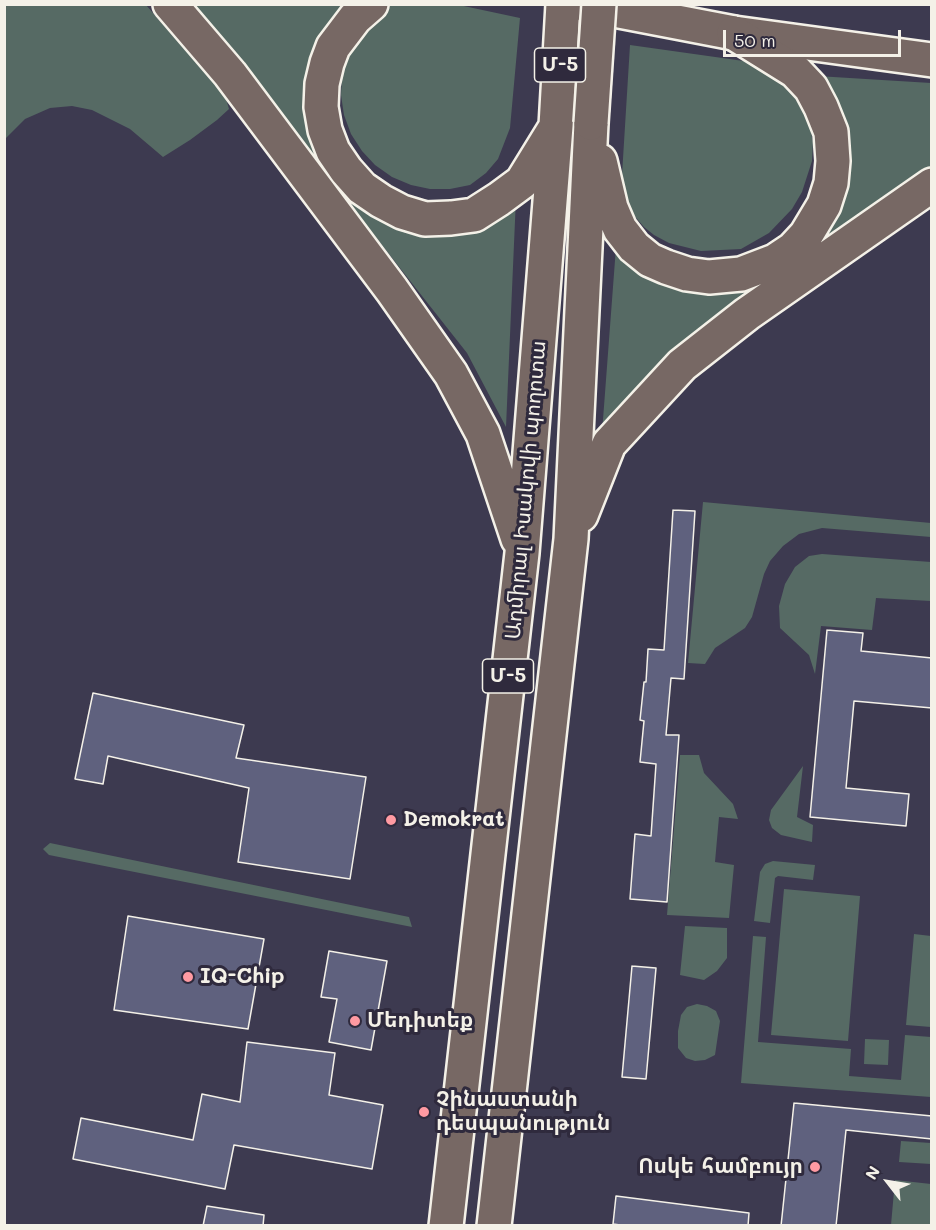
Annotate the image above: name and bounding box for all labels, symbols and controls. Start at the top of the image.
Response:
scale bar [726,18,904,56]
text: 50 m [734,28,776,52]
road number: Մ-5 [534,48,586,82]
street label: Ադմիրալ Իսակովի պողոտա [500,340,552,640]
road number: Մ-5 [482,659,534,693]
place label: Demokrat [403,807,504,833]
marker: Demokrat [384,813,398,827]
place label: IQ-Chip [200,964,285,990]
marker: IQ-Chip [181,970,195,984]
place label: Մեդիտեք [367,1008,473,1034]
marker: Մեդիտեք [348,1014,362,1028]
place label: Չինաստանի դեսպանություն [436,1087,610,1137]
marker: Չինաստանի դեսպանություն [417,1105,431,1119]
north arrow [858,1152,918,1212]
place label: Ոսկե համբույր [638,1154,803,1180]
marker: Ոսկե համբույր [808,1160,822,1174]
text: N [860,1162,884,1183]

